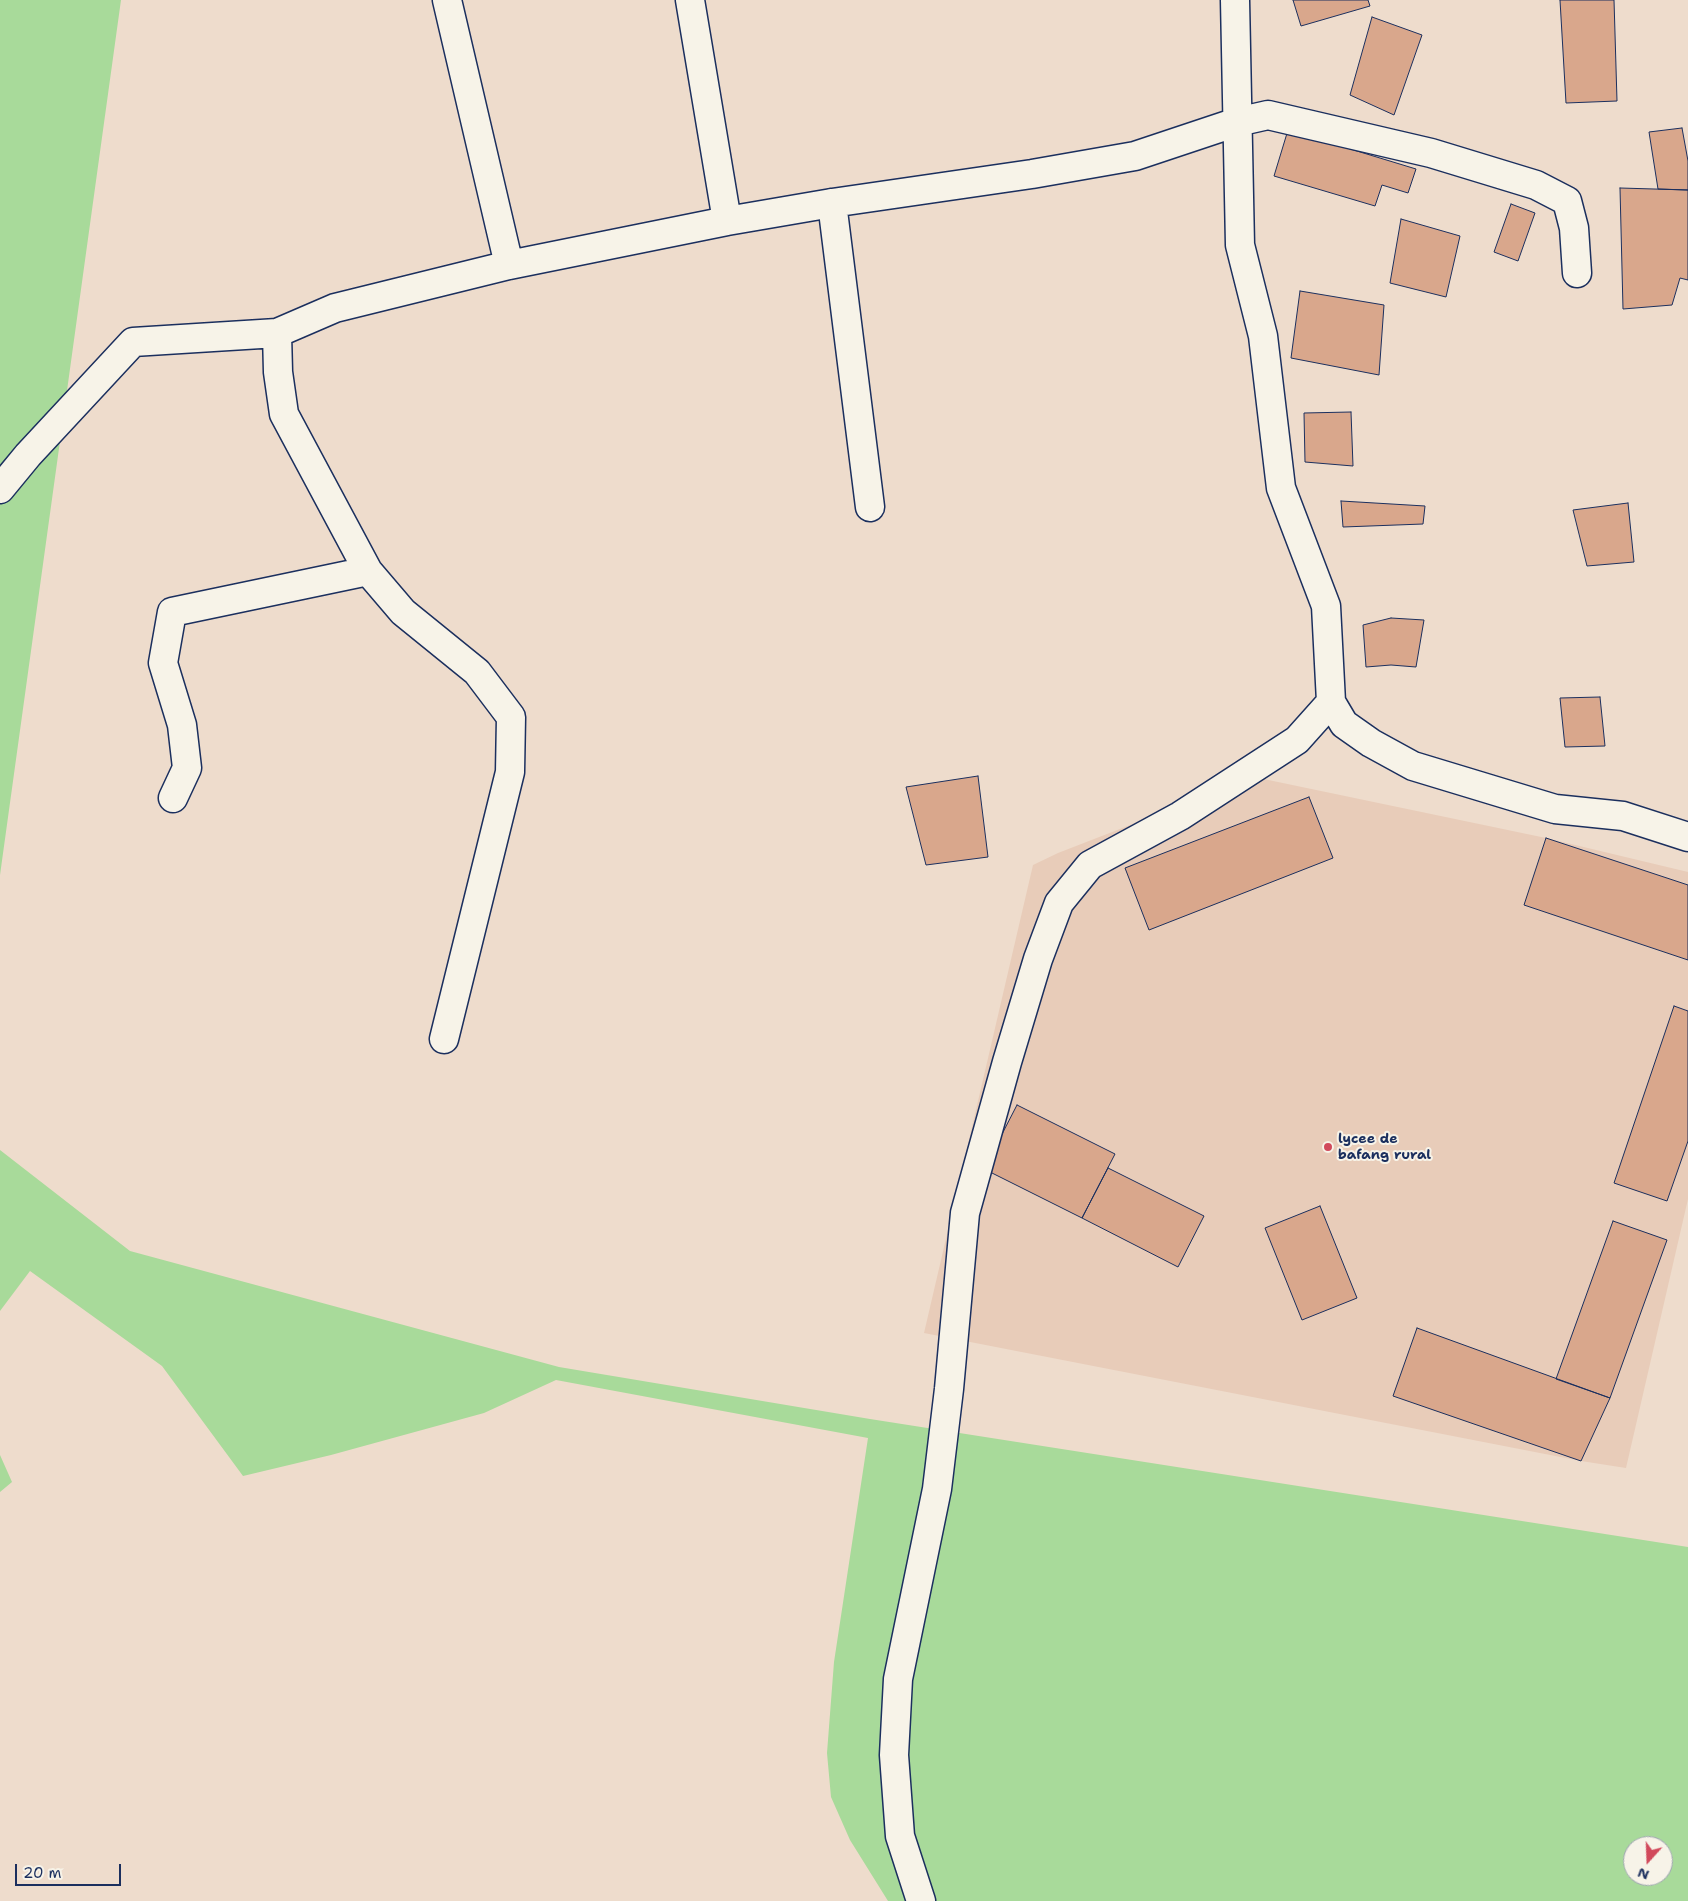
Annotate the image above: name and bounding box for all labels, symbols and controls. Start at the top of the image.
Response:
place label: lycee de bafang rural [1338,1131,1431,1164]
marker: lycee de bafang rural [1322,1141,1334,1153]
north arrow [1623,1836,1673,1886]
scale bar [18,1854,124,1886]
text: 20 m [23,1863,62,1883]
text: N [1635,1864,1652,1885]

